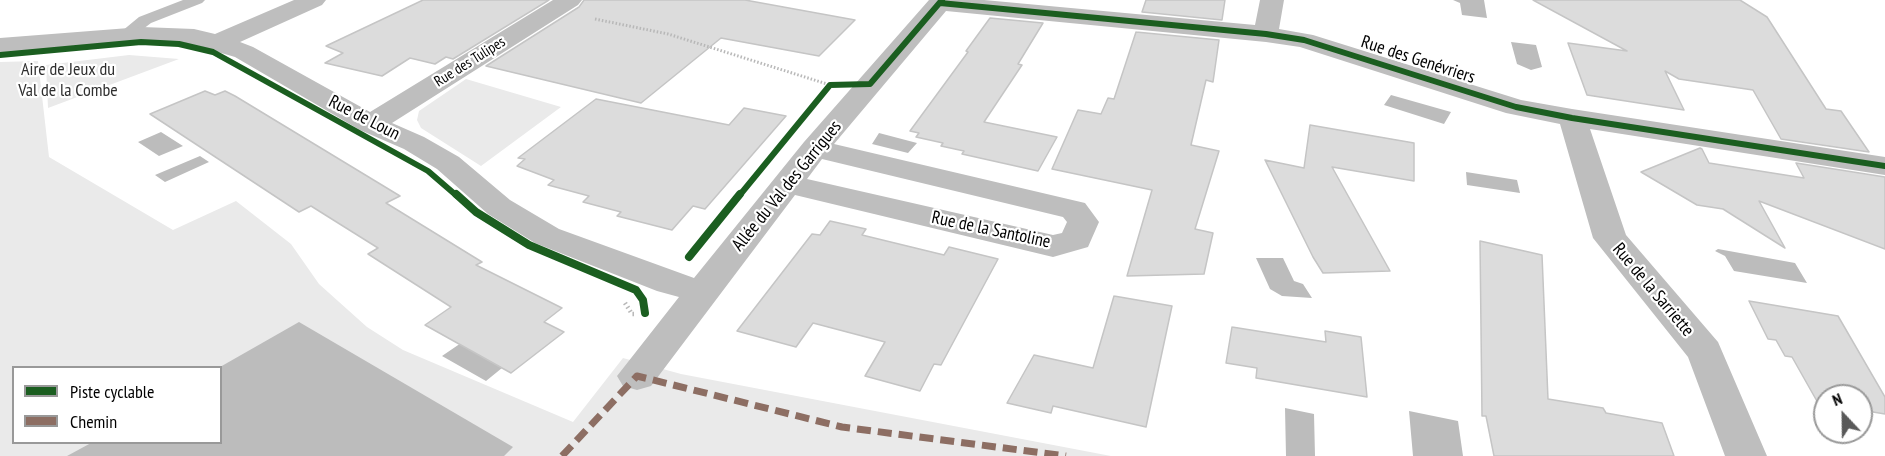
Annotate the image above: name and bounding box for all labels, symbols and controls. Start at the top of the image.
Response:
street label: Rue des Genévriers [1358,31,1478,89]
street label: Rue des Tulipes [431,33,509,91]
park label: Aire de Jeux du Val de la Combe [18,59,118,101]
street label: Rue de Loun [325,91,403,145]
street label: Allée du Val des Garrigues [728,116,846,256]
street label: Rue de la Santoline [930,207,1052,253]
street label: Rue de la Sarriette [1608,239,1698,341]
legend [12,366,222,444]
text: Piste cyclable [70,380,154,403]
north arrow [1813,384,1873,444]
text: N [1829,388,1845,410]
text: Chemin [70,410,117,433]

